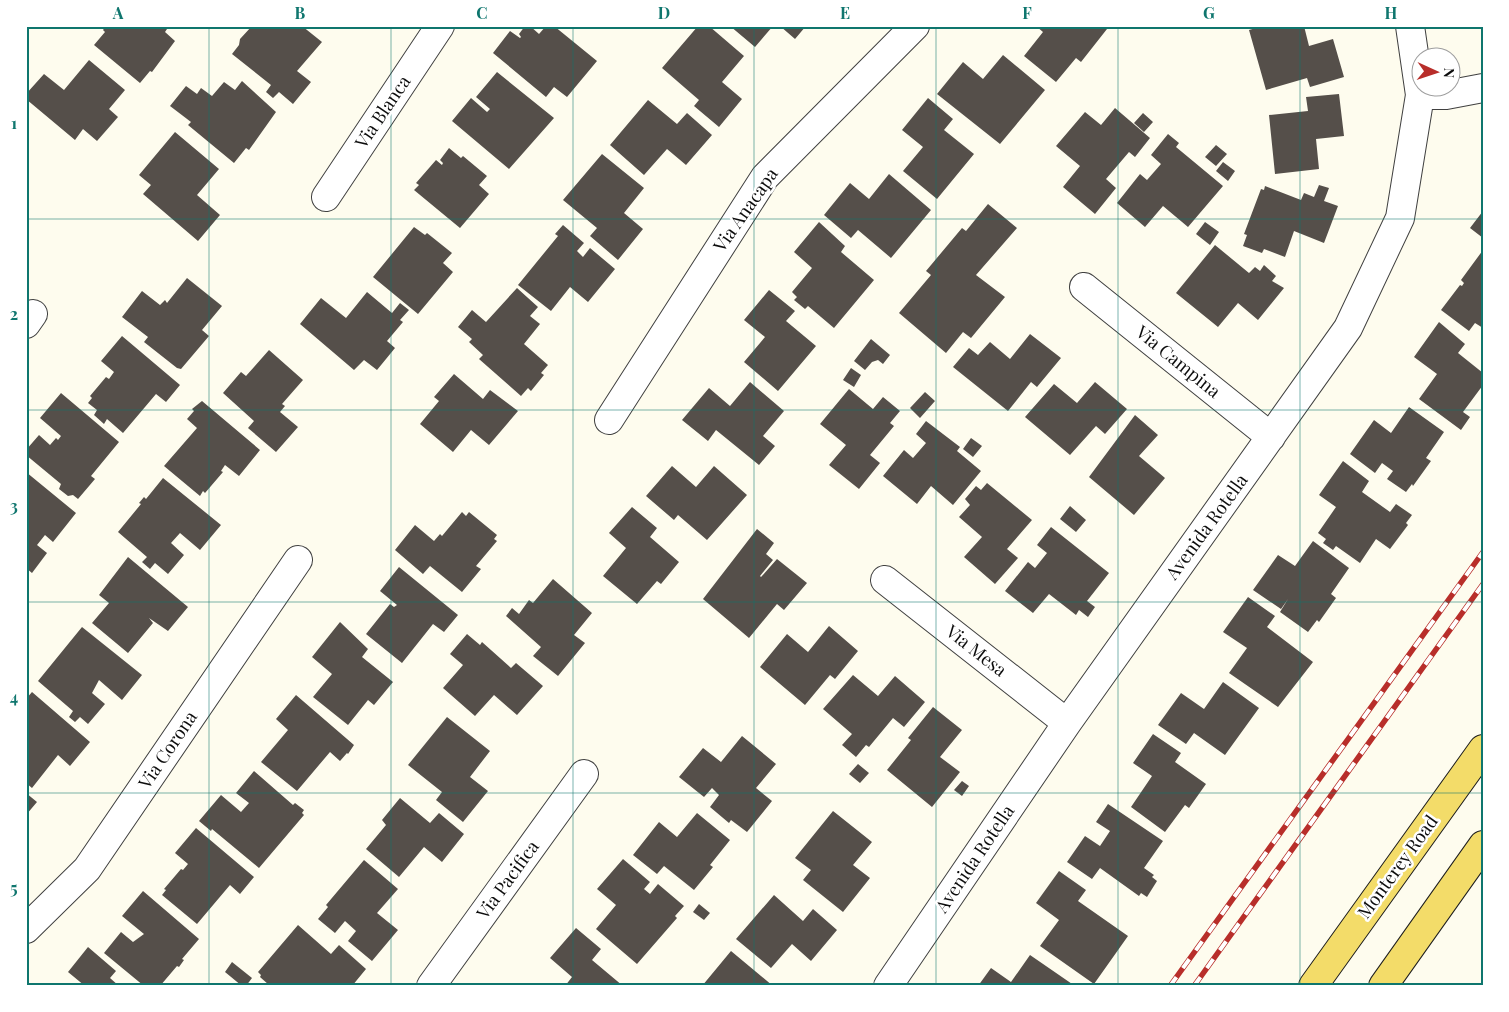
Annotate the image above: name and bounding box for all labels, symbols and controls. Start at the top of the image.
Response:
text: A [112,2,124,23]
text: B [295,2,306,23]
text: C [476,2,488,23]
text: D [658,2,670,23]
text: E [840,2,850,23]
text: F [1022,2,1032,23]
text: G [1203,2,1215,23]
text: H [1385,2,1398,23]
north arrow [1412,48,1462,98]
text: N [1440,67,1459,78]
street label: Via Blanca [348,70,415,153]
text: 1 [11,112,17,133]
street label: Via Anacapa [707,163,783,257]
text: 2 [10,303,18,324]
street label: Via Campina [1131,319,1226,403]
street label: Avenida Rotella [1159,469,1253,585]
text: 3 [10,495,18,516]
street label: Via Mesa [941,618,1012,681]
text: 4 [10,686,18,707]
street label: Via Corona [132,706,202,794]
street label: Avenida Rotella [929,800,1019,918]
street label: Monterey Road [1352,810,1443,923]
street label: Via Pacifica [470,835,544,924]
text: 5 [10,877,18,898]

